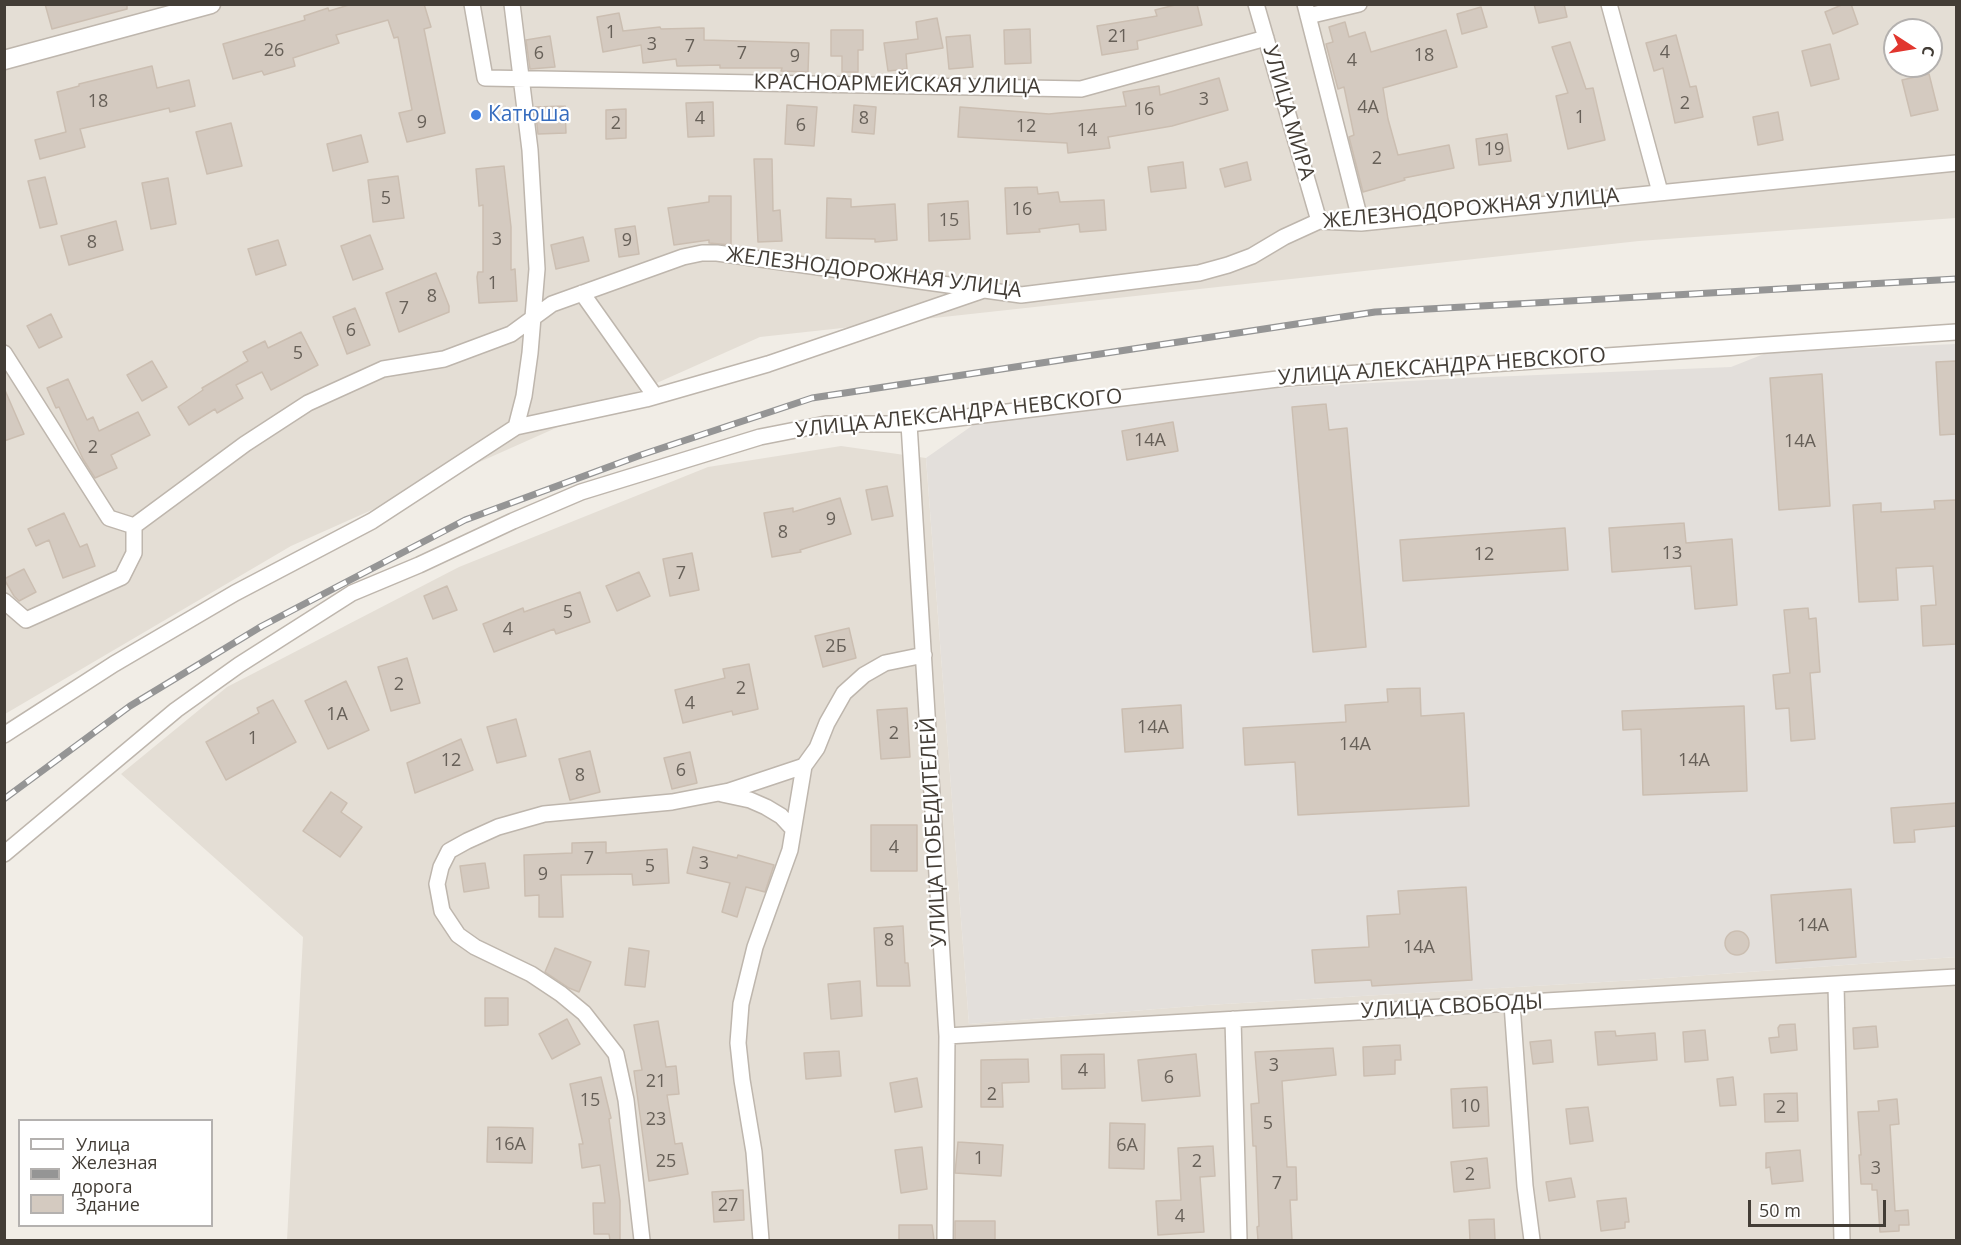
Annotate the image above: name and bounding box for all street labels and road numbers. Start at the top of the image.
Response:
street label: УЛИЦА МИРА [1257,43,1319,183]
street label: КРАСНОАРМЕЙСКАЯ УЛИЦА [753,70,1041,100]
street label: ЖЕЛЕЗНОДОРОЖНАЯ УЛИЦА [1322,184,1620,234]
street label: ЖЕЛЕЗНОДОРОЖНАЯ УЛИЦА [725,242,1023,304]
street label: УЛИЦА АЛЕКСАНДРА НЕВСКОГО [1277,343,1607,391]
street label: УЛИЦА АЛЕКСАНДРА НЕВСКОГО [794,384,1124,444]
street label: УЛИЦА ПОБЕДИТЕЛЕЙ [915,717,953,947]
street label: УЛИЦА СВОБОДЫ [1360,990,1544,1024]

